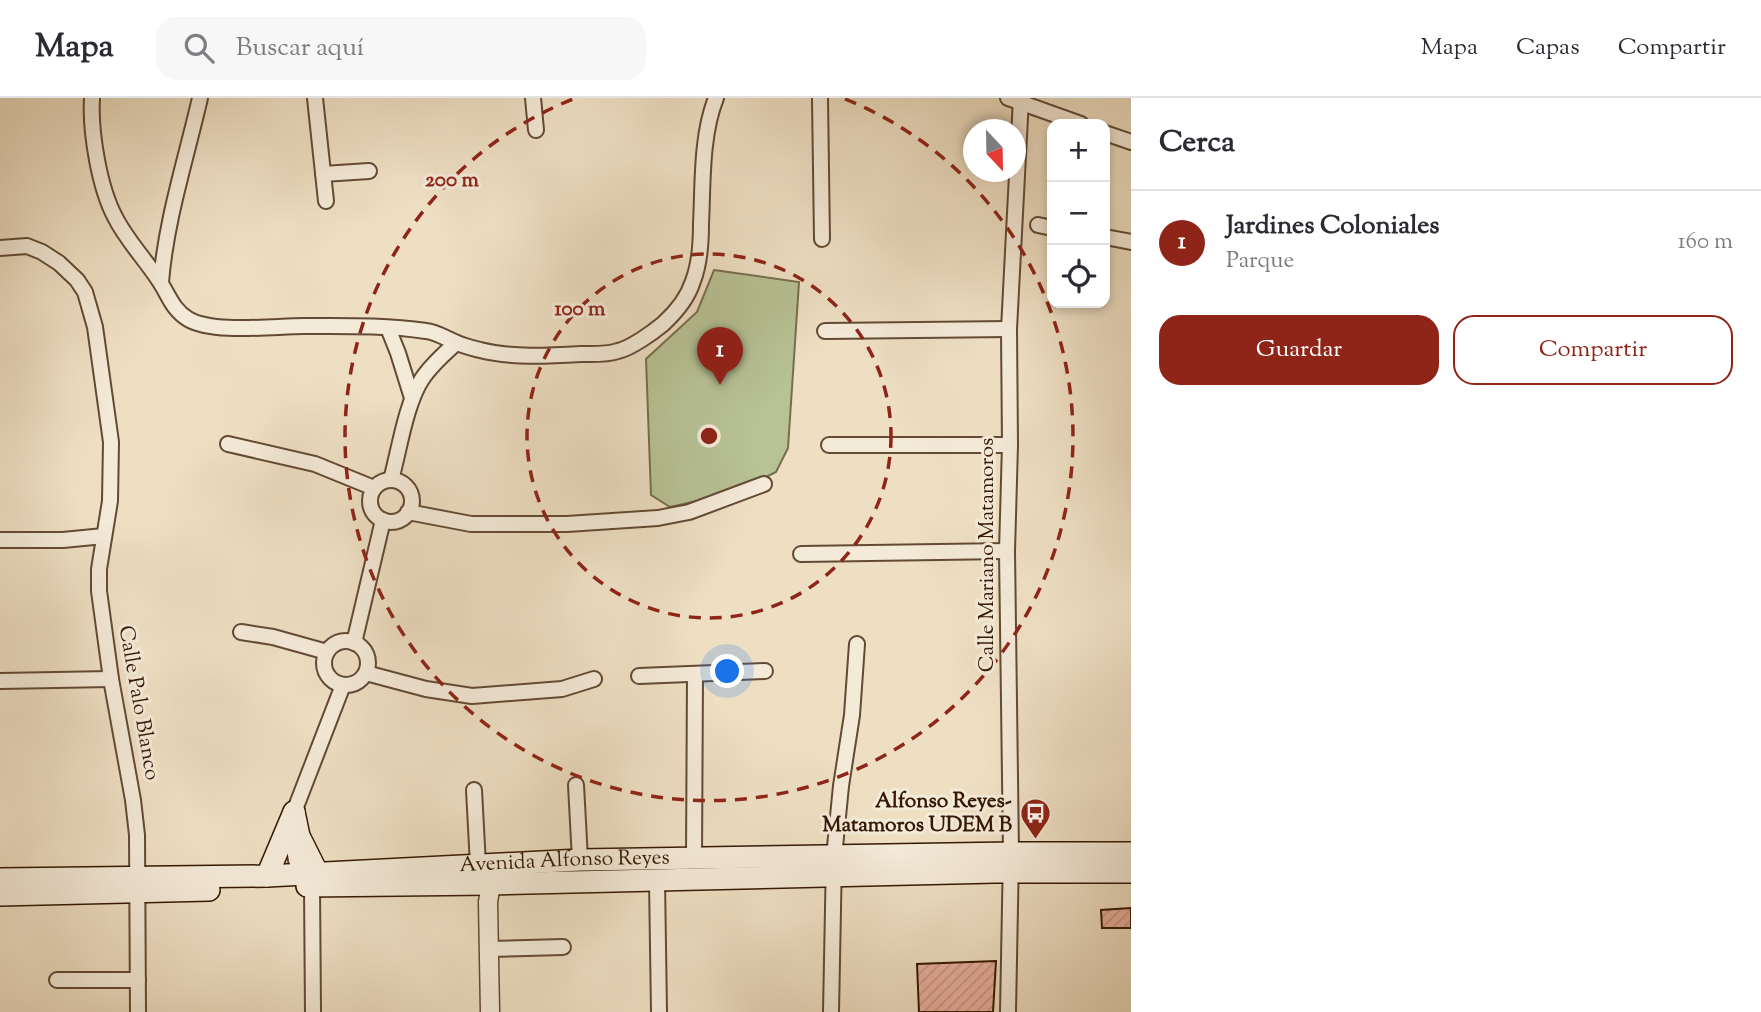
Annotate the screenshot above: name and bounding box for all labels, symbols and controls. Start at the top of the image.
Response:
search box [156,17,646,80]
text: Mapa [35,24,114,72]
icon: search [180,29,218,67]
text: Buscar aquí [236,30,364,67]
text: Mapa [1421,31,1478,65]
text: Capas [1516,31,1580,65]
text: Compartir [1618,31,1726,65]
north arrow [963,119,1026,182]
map controls [1047,119,1110,308]
button: + [1047,119,1110,182]
text: Cerca [1159,122,1235,165]
text: 200 m [425,166,480,196]
button: − [1047,182,1110,245]
text: Jardines Coloniales [1226,208,1440,245]
text: 1 [1178,226,1186,259]
text: 160 m [1678,226,1733,259]
button: locate [1047,245,1110,308]
text: Parque [1226,245,1294,278]
text: 100 m [555,295,606,325]
button: Guardar [1159,315,1439,385]
button: Compartir [1453,315,1733,385]
pin: 1 [697,327,743,385]
centre of rings [697,424,721,448]
street label: Calle Mariano Matamoros [973,438,1003,672]
street label: Calle Palo Blanco [110,623,166,783]
your location [710,654,744,688]
place label: Alfonso Reyes- Matamoros UDEM B [822,787,1013,841]
bus stop icon: Alfonso Reyes- Matamoros UDEM B [1018,797,1052,841]
street label: Avenida Alfonso Reyes [459,844,670,881]

